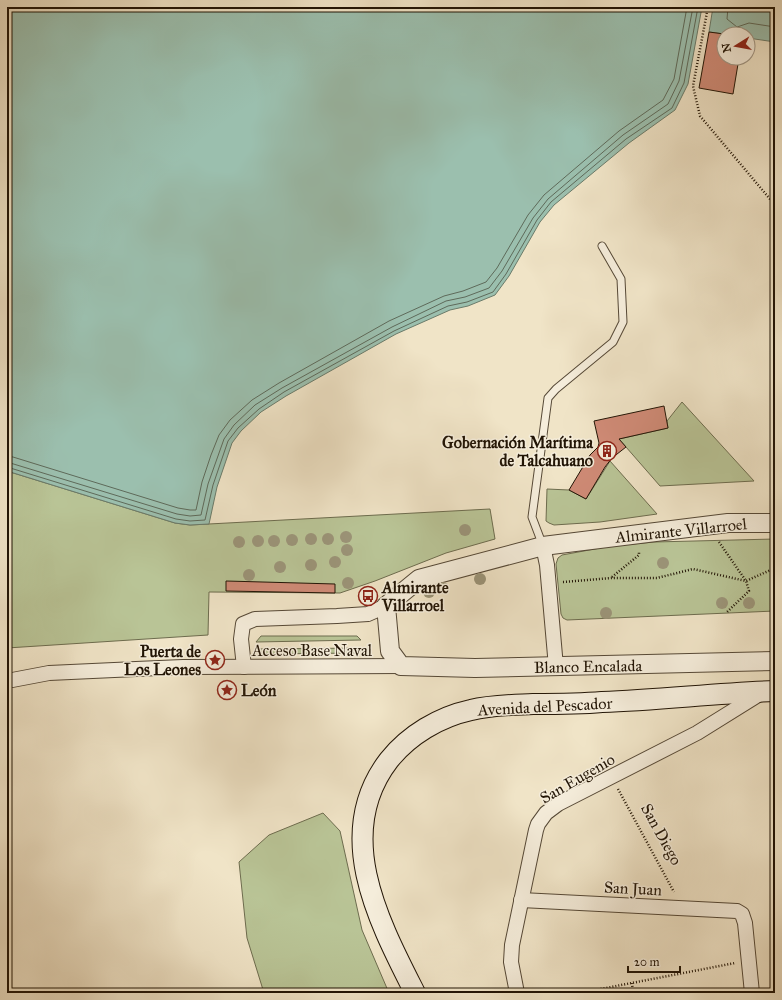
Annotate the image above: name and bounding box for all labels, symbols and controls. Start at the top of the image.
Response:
north arrow [716,26,756,66]
text: N [719,41,734,54]
place label: Gobernación Marítima de Talcahuano [442,433,594,470]
building icon: Gobernación Marítima de Talcahuano [596,440,618,462]
street label: Almirante Villarroel [613,514,748,547]
place label: Almirante Villarroel [381,578,449,615]
bus stop icon: Almirante Villarroel [357,585,379,607]
street label: Acceso Base Naval [251,641,373,660]
place label: Puerta de Los Leones [124,642,201,679]
place icon: Puerta de Los Leones [204,649,226,671]
street label: Blanco Encalada [534,656,643,677]
place icon: León [216,679,238,701]
place label: León [241,681,277,700]
street label: Avenida del Pescador [476,693,613,720]
street label: San Eugenio [536,749,619,808]
street label: San Diego [636,800,686,869]
street label: San Juan [603,877,663,901]
scale bar [628,948,680,974]
text: 20 m [634,955,660,969]

